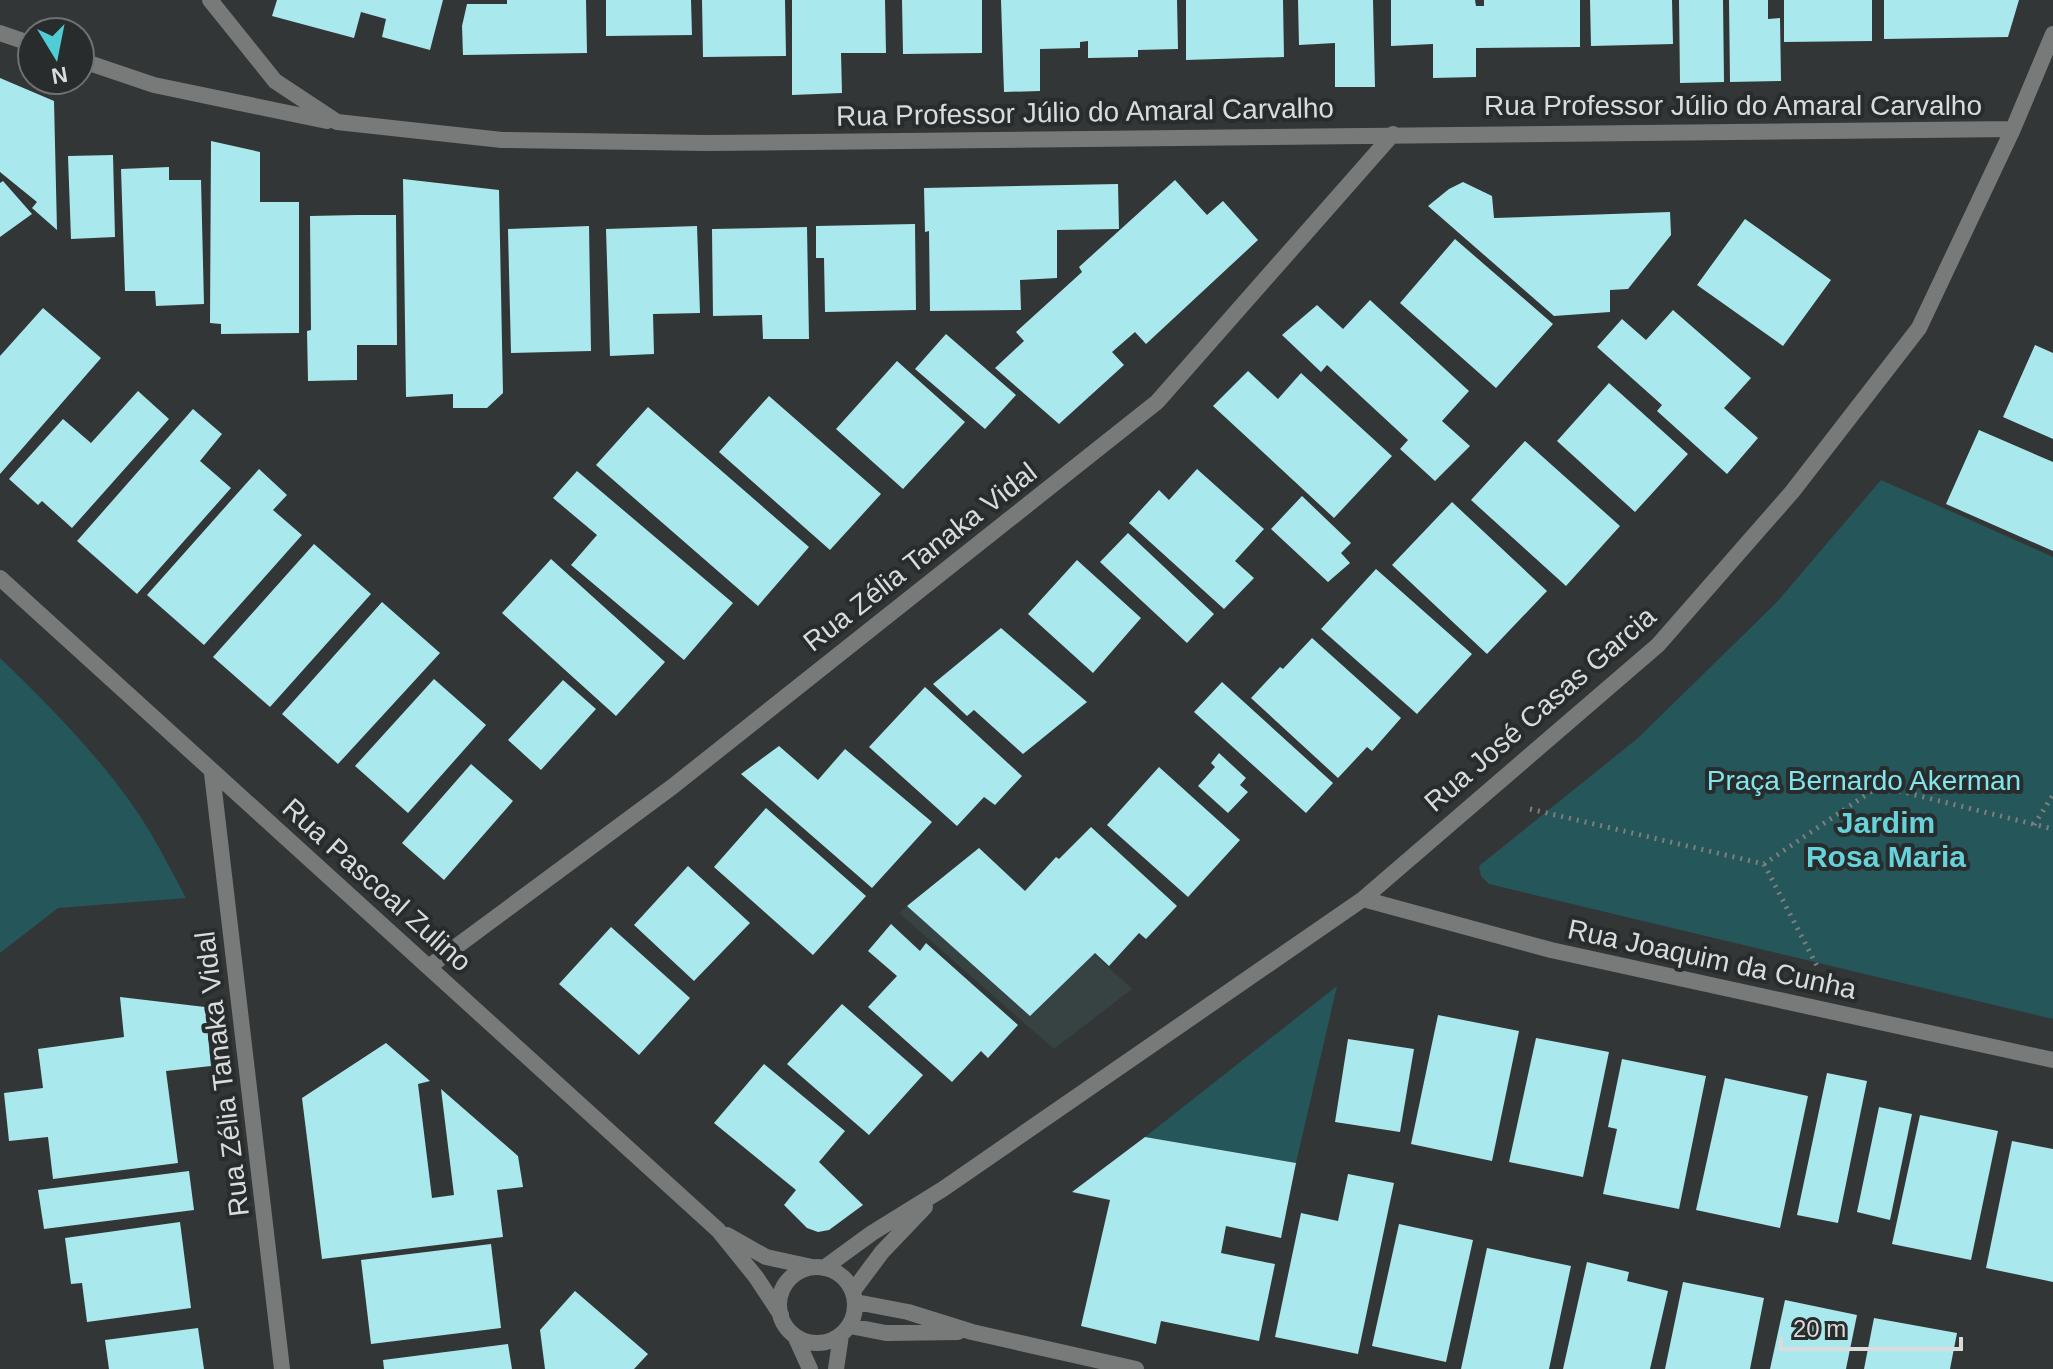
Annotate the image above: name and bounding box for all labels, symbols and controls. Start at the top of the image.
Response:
north arrow [16,16,96,96]
text: N [49,62,69,89]
street label: Rua Professor Júlio do Amaral Carvalho [1484,90,1982,121]
street label: Rua Professor Júlio do Amaral Carvalho [836,92,1334,132]
street label: Rua Zélia Tanaka Vidal [797,456,1043,658]
street label: Rua José Casas Garcia [1418,600,1662,818]
park label: Praça Bernardo Akerman [1707,765,2021,796]
street label: Rua Pascoal Zulino [276,792,478,978]
district label: Jardim Rosa Maria [1806,806,1966,873]
street label: Rua Joaquim da Cunha [1565,913,1860,1005]
street label: Rua Zélia Tanaka Vidal [189,930,255,1218]
scale bar [1781,1301,1961,1351]
text: 20 m [1793,1315,1846,1342]

